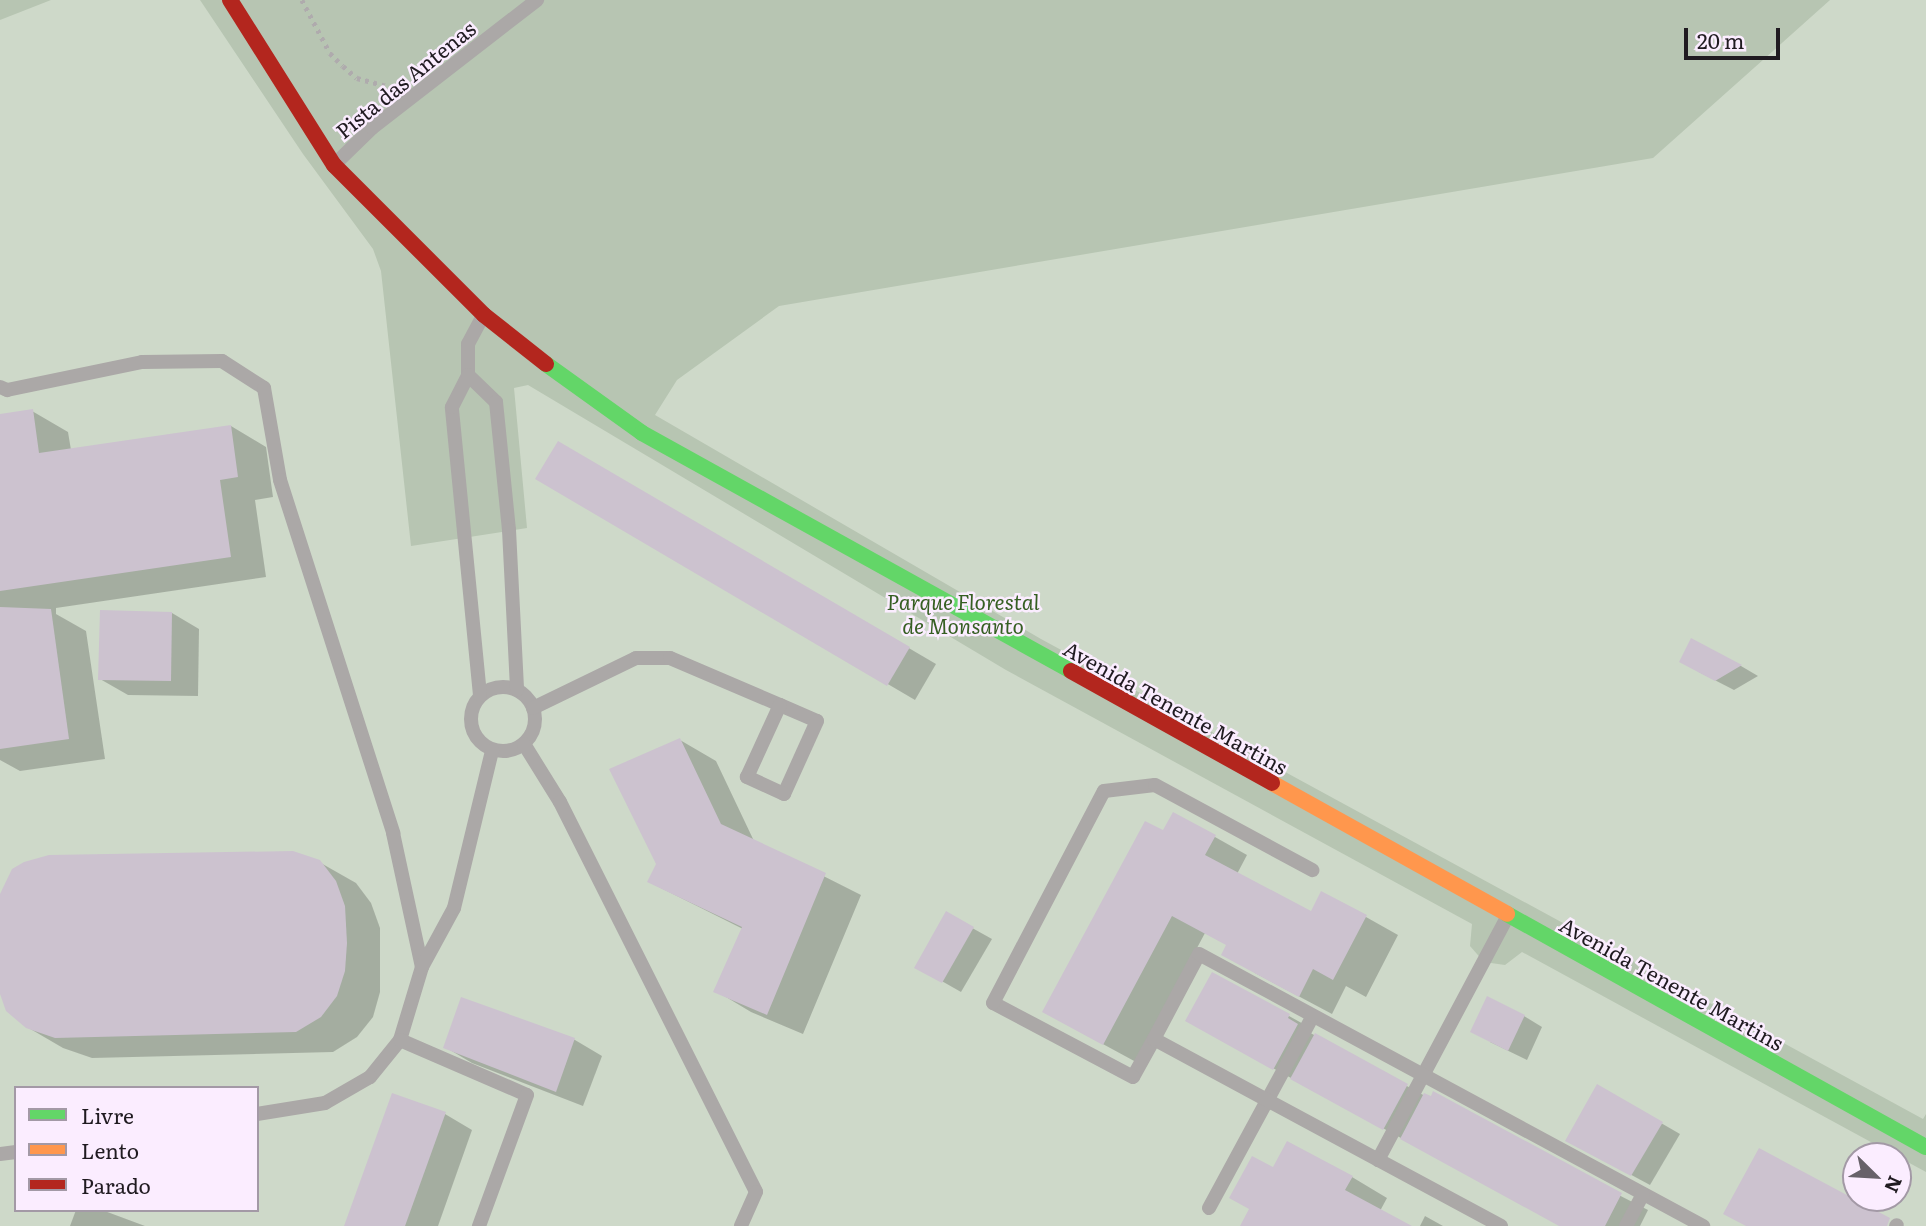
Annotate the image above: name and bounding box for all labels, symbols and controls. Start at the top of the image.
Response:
scale bar [1688,14,1784,58]
street label: Pista das Antenas [330,15,480,143]
text: 20 m [1697,24,1744,55]
park label: Parque Florestal de Monsanto [887,588,1039,638]
street label: Avenida Tenente Martins [1060,635,1292,779]
street label: Avenida Tenente Martins [1556,911,1788,1055]
legend [14,1086,259,1212]
text: Livre [81,1099,134,1130]
text: Lento [81,1134,139,1165]
north arrow [1842,1142,1912,1212]
text: Parado [81,1169,151,1200]
text: N [1878,1172,1910,1198]

